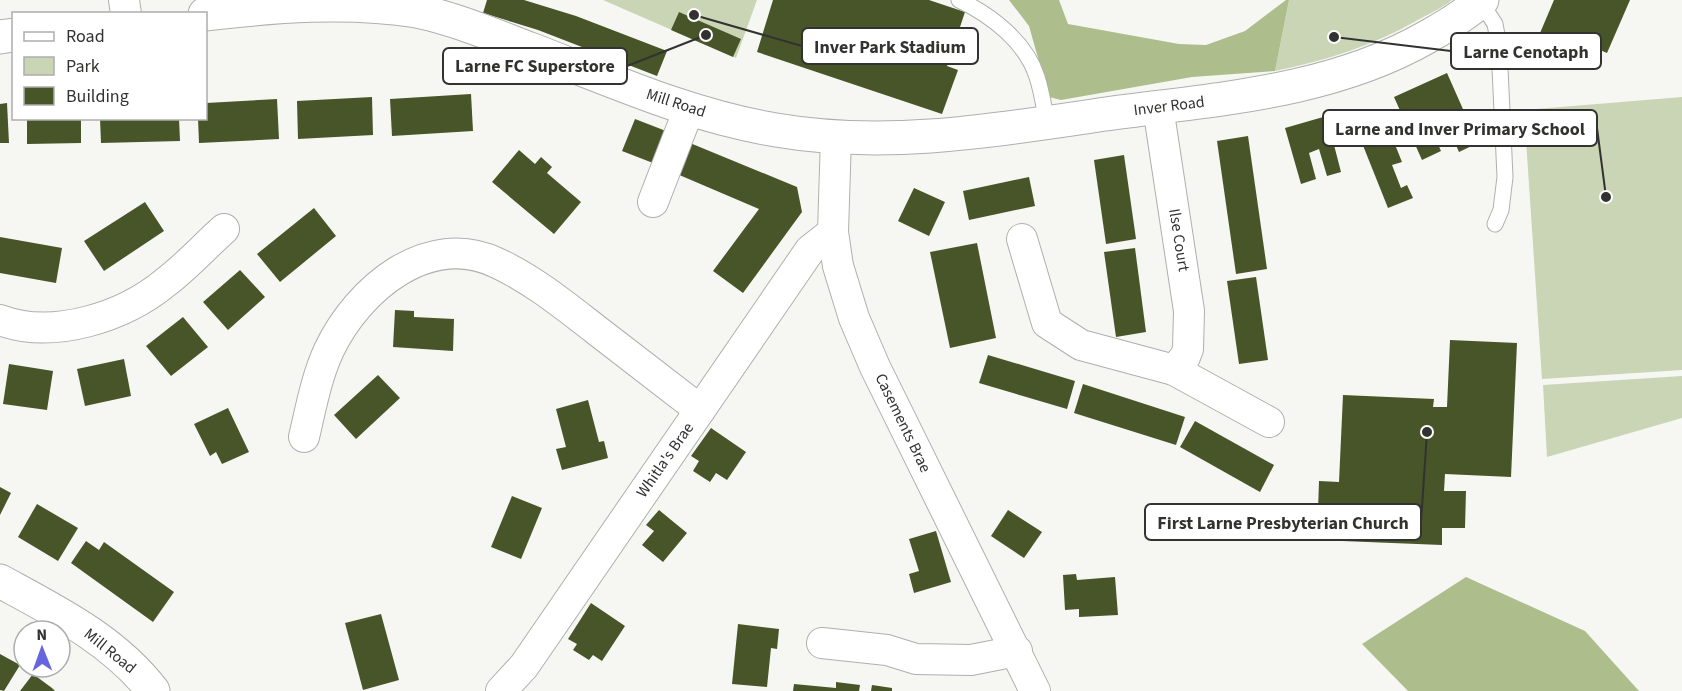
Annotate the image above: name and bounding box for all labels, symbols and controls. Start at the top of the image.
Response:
legend [12,12,207,120]
text: Road [66,24,105,49]
callout: Inver Park Stadium [802,28,978,64]
callout: Larne Cenotaph [1451,33,1601,69]
text: Inver Park Stadium [814,35,966,60]
text: Larne Cenotaph [1463,40,1589,65]
callout: Larne FC Superstore [443,48,627,84]
text: Park [66,54,100,79]
text: Larne FC Superstore [455,54,615,79]
street label: Mill Road [643,83,709,123]
text: Building [66,84,129,109]
street label: Inver Road [1132,91,1206,121]
callout: Larne and Inver Primary School [1323,110,1597,146]
text: Larne and Inver Primary School [1335,117,1585,142]
street label: Ilse Court [1163,207,1195,274]
street label: Casements Brae [870,370,936,476]
street label: Whitla's Brae [631,418,699,502]
callout: First Larne Presbyterian Church [1145,504,1421,540]
text: First Larne Presbyterian Church [1157,511,1409,536]
north arrow [12,619,72,679]
street label: Mill Road [79,623,141,679]
text: N [36,624,47,646]

